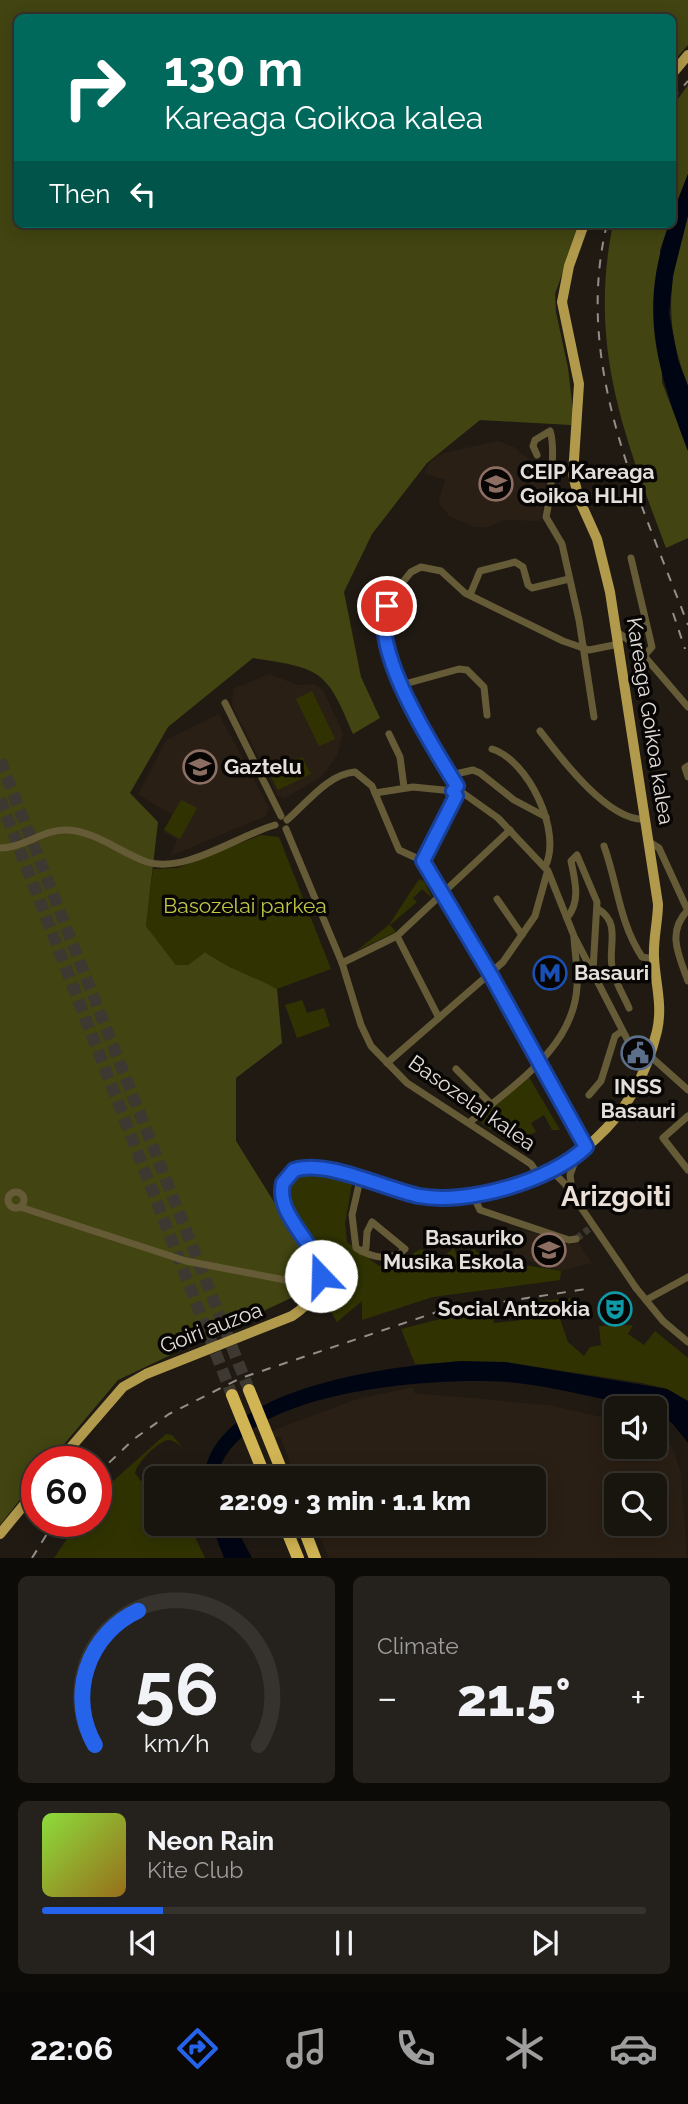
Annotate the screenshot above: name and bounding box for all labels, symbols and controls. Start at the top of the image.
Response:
text: 130 m [164,40,303,97]
icon: right [49,42,140,133]
text: Kareaga Goikoa kalea [164,99,483,136]
icon: left [124,175,162,213]
text: Then [49,179,110,209]
place label: CEIP Kareaga Goikoa HLHI [520,459,655,508]
school or university icon: CEIP Kareaga Goikoa HLHI [477,465,515,503]
pin [357,576,417,636]
icon: arrive [368,587,406,625]
street label: Kareaga Goikoa kalea [622,615,679,826]
school or university icon: Gaztelu [181,748,219,786]
place label: Gaztelu [224,754,302,779]
park label: Basozelai parkea [163,893,327,918]
metro station icon: Basauri [531,954,569,992]
place label: Basauri [574,960,649,985]
public building icon: INSS Basauri [619,1034,657,1072]
street label: Basozelai kalea [404,1050,541,1156]
place label: INSS Basauri [600,1074,676,1123]
district label: Arizgoiti [561,1180,671,1213]
place label: Basauriko Musika Eskola [383,1225,524,1274]
school or university icon: Basauriko Musika Eskola [530,1231,568,1269]
position arrow [284,1239,358,1313]
theatre icon: Social Antzokia [596,1290,634,1328]
place label: Social Antzokia [438,1296,590,1321]
street label: Goiri auzoa [156,1297,265,1358]
map controls [604,1396,667,1536]
button: sound [604,1396,667,1459]
speed limit sign: 60 [21,1446,112,1537]
button: search [604,1473,667,1536]
text: 22:09 · 3 min · 1.1 km [219,1486,471,1516]
text: Climate [377,1632,459,1659]
text: 56 [134,1648,219,1733]
text: 21.5° [457,1667,571,1728]
text: − [377,1675,397,1720]
text: + [630,1675,646,1720]
text: km/h [144,1728,209,1758]
text: Neon Rain [147,1826,274,1856]
text: Kite Club [147,1856,244,1883]
icon: previous [124,1924,162,1962]
icon: pause [325,1924,363,1962]
icon: next [526,1924,564,1962]
icon: directions [173,2024,222,2073]
icon: music [282,2024,331,2073]
icon: phone [391,2024,440,2073]
icon: climate [500,2024,549,2073]
icon: car [609,2024,658,2073]
text: 22:06 [30,2030,113,2067]

